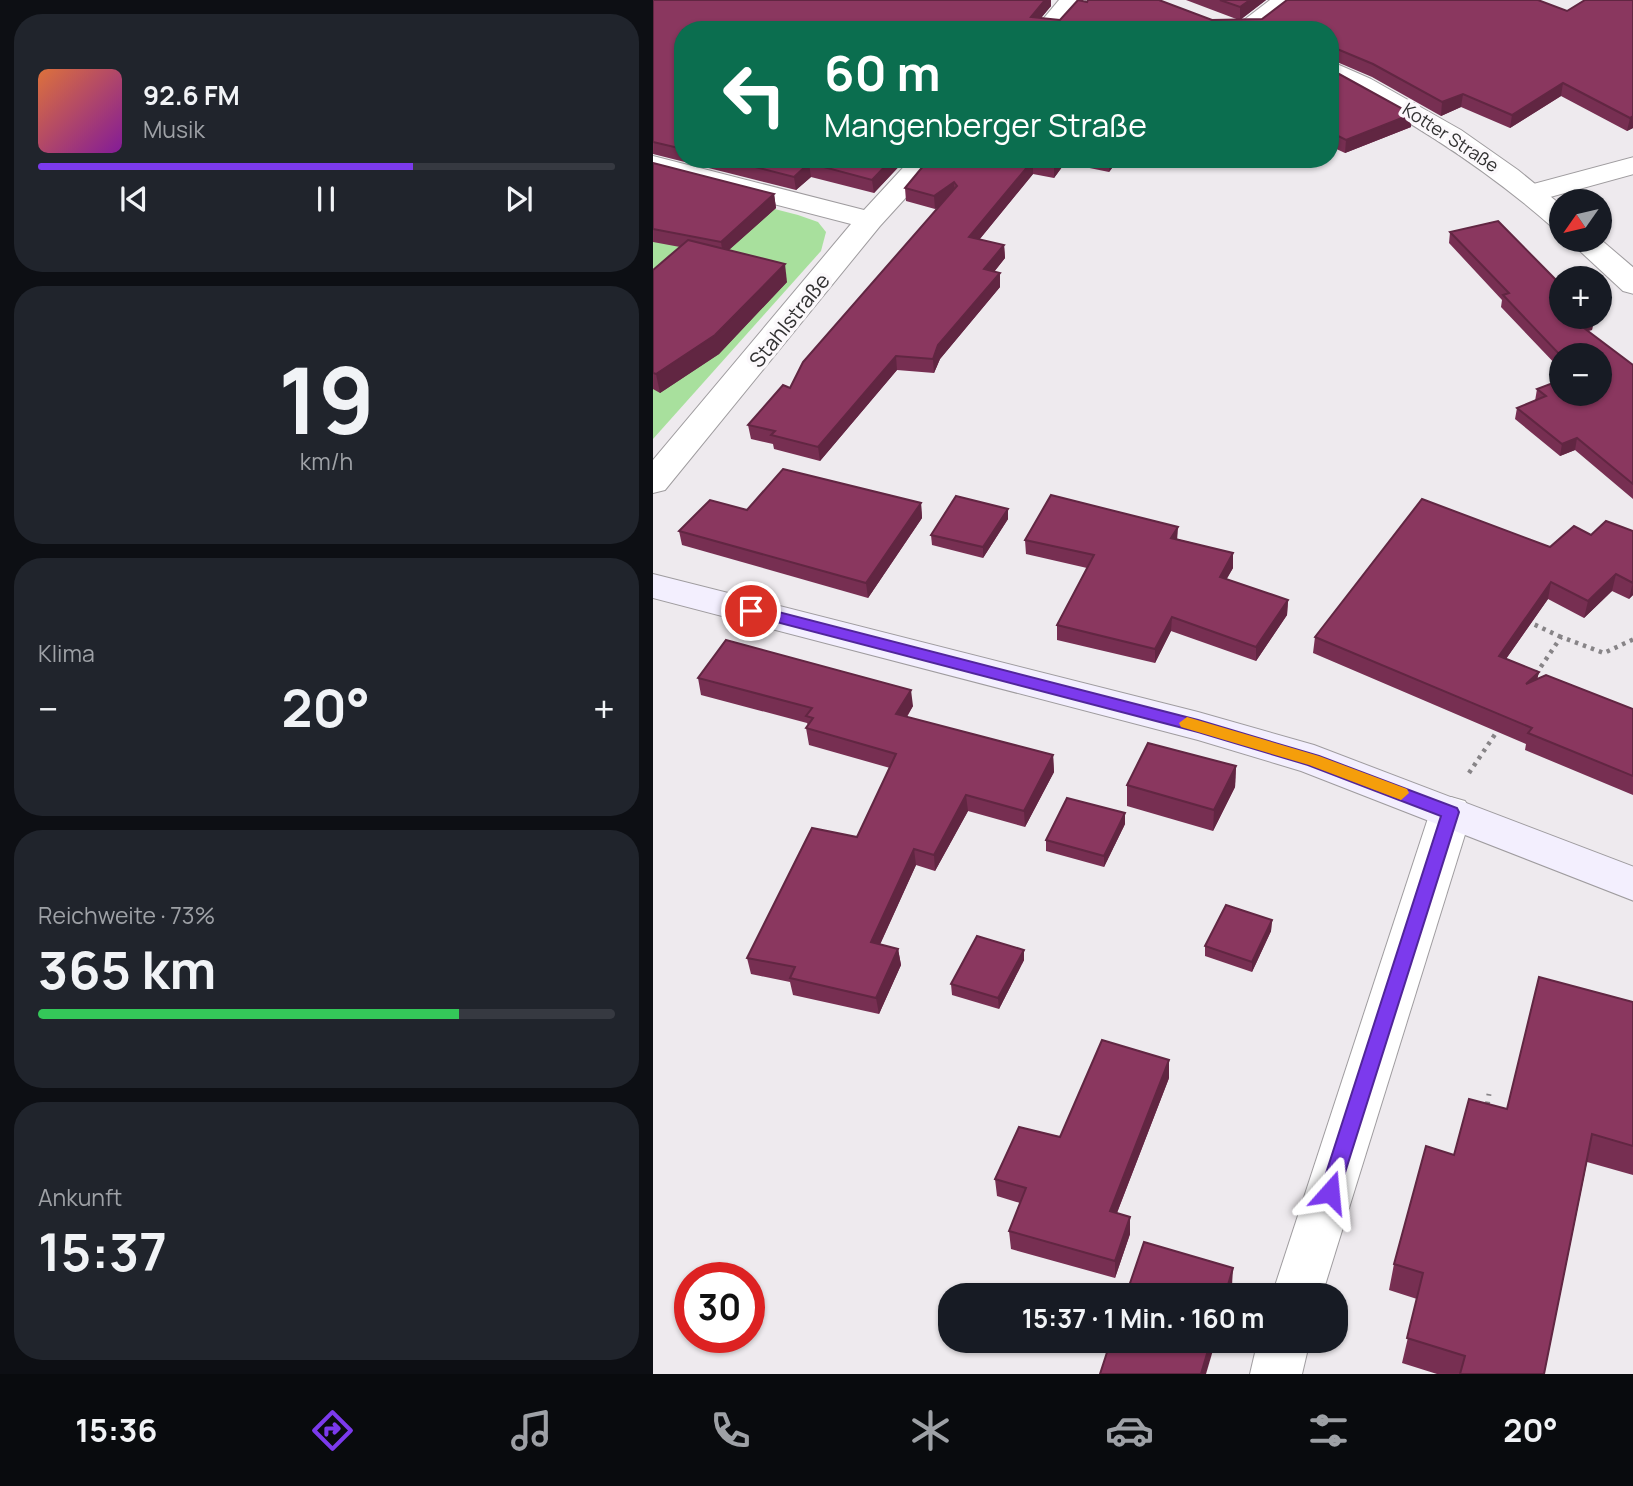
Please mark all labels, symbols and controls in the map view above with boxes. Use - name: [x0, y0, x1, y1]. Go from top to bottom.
- text: 60 m: [824, 39, 941, 106]
- icon: left: [709, 49, 800, 140]
- text: 92.6 FM: [143, 77, 240, 113]
- street label: Kotter Straße: [1398, 97, 1504, 177]
- text: Mangenberger Straße: [824, 103, 1147, 147]
- text: Musik: [143, 113, 205, 145]
- icon: previous: [115, 180, 153, 218]
- icon: pause: [307, 180, 345, 218]
- icon: next: [500, 180, 538, 218]
- north arrow: [1549, 189, 1612, 252]
- map controls: [1549, 189, 1612, 406]
- button: +: [1549, 266, 1612, 329]
- street label: Stahlstraße: [742, 267, 836, 373]
- text: 19: [278, 337, 375, 461]
- button: −: [1549, 343, 1612, 406]
- text: km/h: [300, 445, 353, 477]
- pin: [721, 581, 781, 641]
- icon: arrive: [732, 592, 770, 630]
- text: Klima: [38, 637, 95, 669]
- text: 20°: [282, 672, 370, 743]
- text: −: [38, 682, 59, 734]
- text: +: [593, 682, 615, 734]
- text: Reichweite · 73%: [38, 899, 215, 931]
- text: 365 km: [38, 934, 216, 1005]
- position arrow: [1293, 1155, 1367, 1229]
- text: Ankunft: [38, 1181, 122, 1213]
- text: 15:37: [38, 1216, 167, 1287]
- speed limit sign: 30: [674, 1262, 765, 1353]
- text: 15:37 · 1 Min. · 160 m: [1022, 1300, 1264, 1336]
- icon: directions: [308, 1406, 357, 1455]
- icon: music: [507, 1406, 556, 1455]
- icon: phone: [706, 1406, 755, 1455]
- icon: climate: [906, 1406, 955, 1455]
- icon: car: [1105, 1406, 1154, 1455]
- icon: filters: [1304, 1406, 1353, 1455]
- text: 15:36: [75, 1408, 157, 1452]
- text: 20°: [1503, 1408, 1558, 1452]

